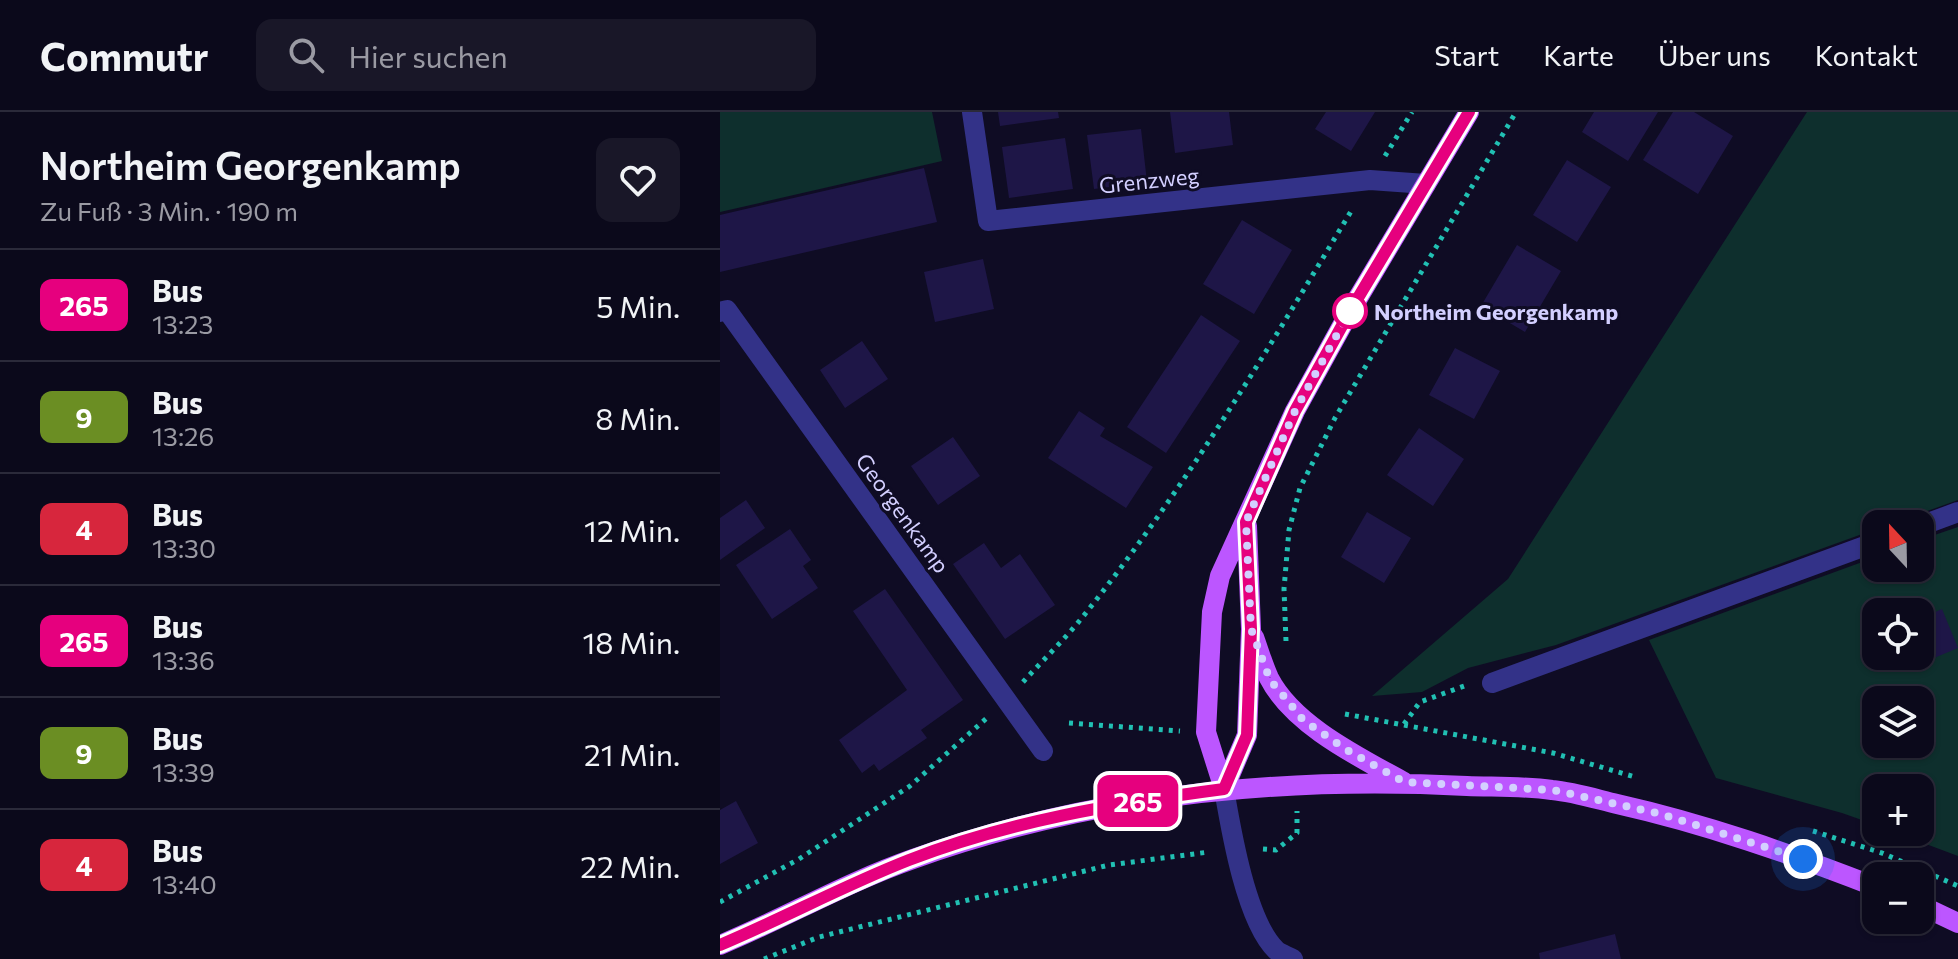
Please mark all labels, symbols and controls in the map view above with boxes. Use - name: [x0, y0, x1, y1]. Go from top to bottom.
- search box: [256, 19, 816, 91]
- text: Commutr: [40, 32, 208, 79]
- icon: search: [284, 33, 328, 77]
- text: Hier suchen: [348, 37, 508, 74]
- text: Start: [1434, 38, 1499, 72]
- text: Karte: [1543, 38, 1614, 72]
- text: Über uns: [1658, 38, 1771, 72]
- text: Kontakt: [1815, 38, 1918, 72]
- button: heart: [596, 138, 680, 222]
- text: Northeim Georgenkamp: [40, 141, 461, 188]
- street label: Grenzweg: [1098, 161, 1200, 199]
- text: Zu Fuß · 3 Min. · 190 m: [40, 195, 298, 226]
- text: Bus: [152, 271, 203, 308]
- text: 5 Min.: [596, 287, 680, 324]
- text: 265: [59, 288, 109, 322]
- marker: Northeim Georgenkamp: [1333, 294, 1367, 328]
- place label: Northeim Georgenkamp: [1374, 298, 1618, 325]
- text: 13:23: [152, 308, 213, 339]
- text: Bus: [152, 383, 203, 420]
- text: 8 Min.: [595, 399, 680, 436]
- text: 9: [75, 400, 93, 434]
- text: 13:26: [152, 420, 214, 451]
- street label: Georgenkamp: [851, 448, 955, 578]
- text: Bus: [152, 495, 203, 532]
- north arrow: [1862, 510, 1934, 582]
- map controls: [1862, 510, 1934, 934]
- text: 12 Min.: [584, 511, 680, 548]
- text: 4: [75, 512, 93, 546]
- text: 13:30: [152, 532, 216, 563]
- button: locate: [1862, 598, 1934, 670]
- text: Bus: [152, 607, 203, 644]
- text: 18 Min.: [583, 623, 680, 660]
- text: 265: [59, 624, 109, 658]
- text: 13:36: [152, 644, 215, 675]
- button: layers: [1862, 686, 1934, 758]
- text: Bus: [152, 719, 203, 756]
- text: 21 Min.: [584, 735, 680, 772]
- text: 9: [75, 736, 93, 770]
- text: 13:39: [152, 756, 215, 787]
- button: +: [1862, 774, 1934, 846]
- line badge: 265: [1092, 775, 1184, 827]
- text: 265: [1113, 784, 1163, 818]
- text: Bus: [152, 831, 203, 868]
- your location: [1783, 839, 1823, 879]
- text: 22 Min.: [580, 847, 680, 884]
- text: 4: [75, 848, 93, 882]
- button: −: [1862, 862, 1934, 934]
- text: 13:40: [152, 868, 217, 899]

